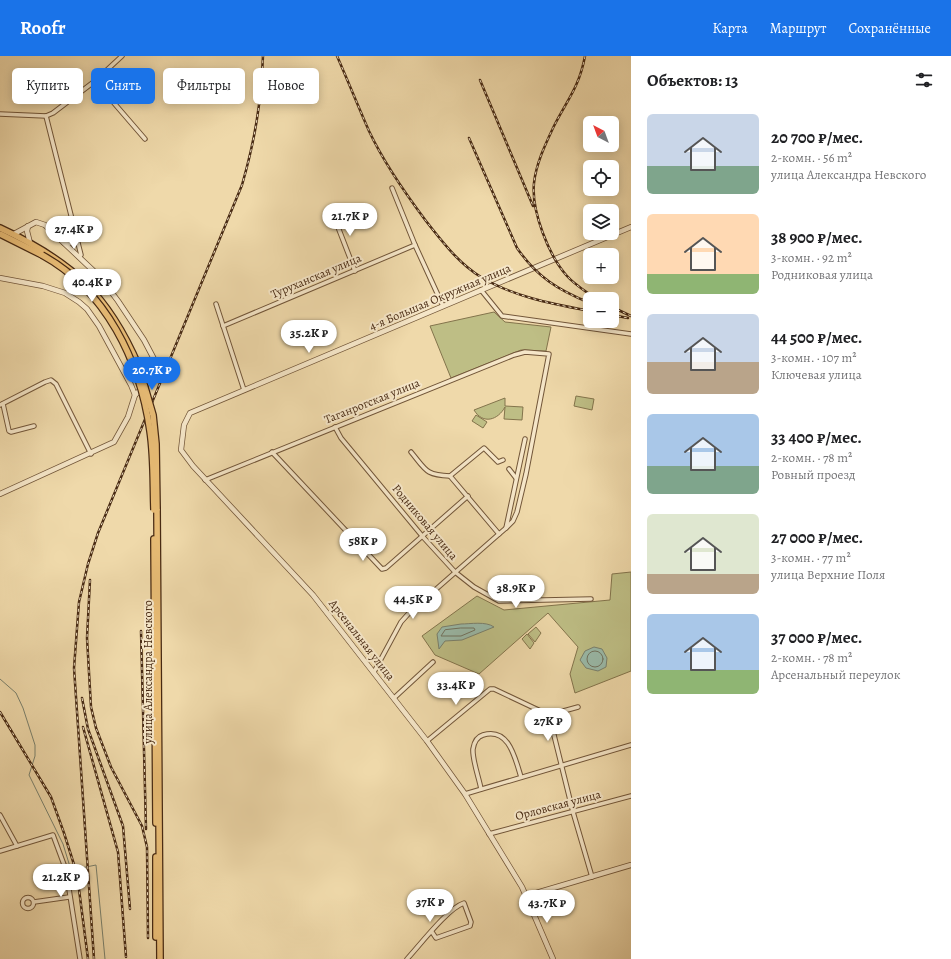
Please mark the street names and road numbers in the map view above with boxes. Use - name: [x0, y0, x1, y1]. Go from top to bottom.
- street label: Туруханская улица: [268, 250, 364, 302]
- street label: 4-я Большая Окружная улица: [367, 260, 514, 334]
- street label: Таганрогская улица: [322, 374, 423, 428]
- street label: Родниковая улица: [389, 481, 462, 564]
- street label: Арсенальная улица: [325, 595, 399, 684]
- street label: улица Александра Невского: [140, 600, 156, 745]
- street label: Орловская улица: [513, 786, 603, 824]

